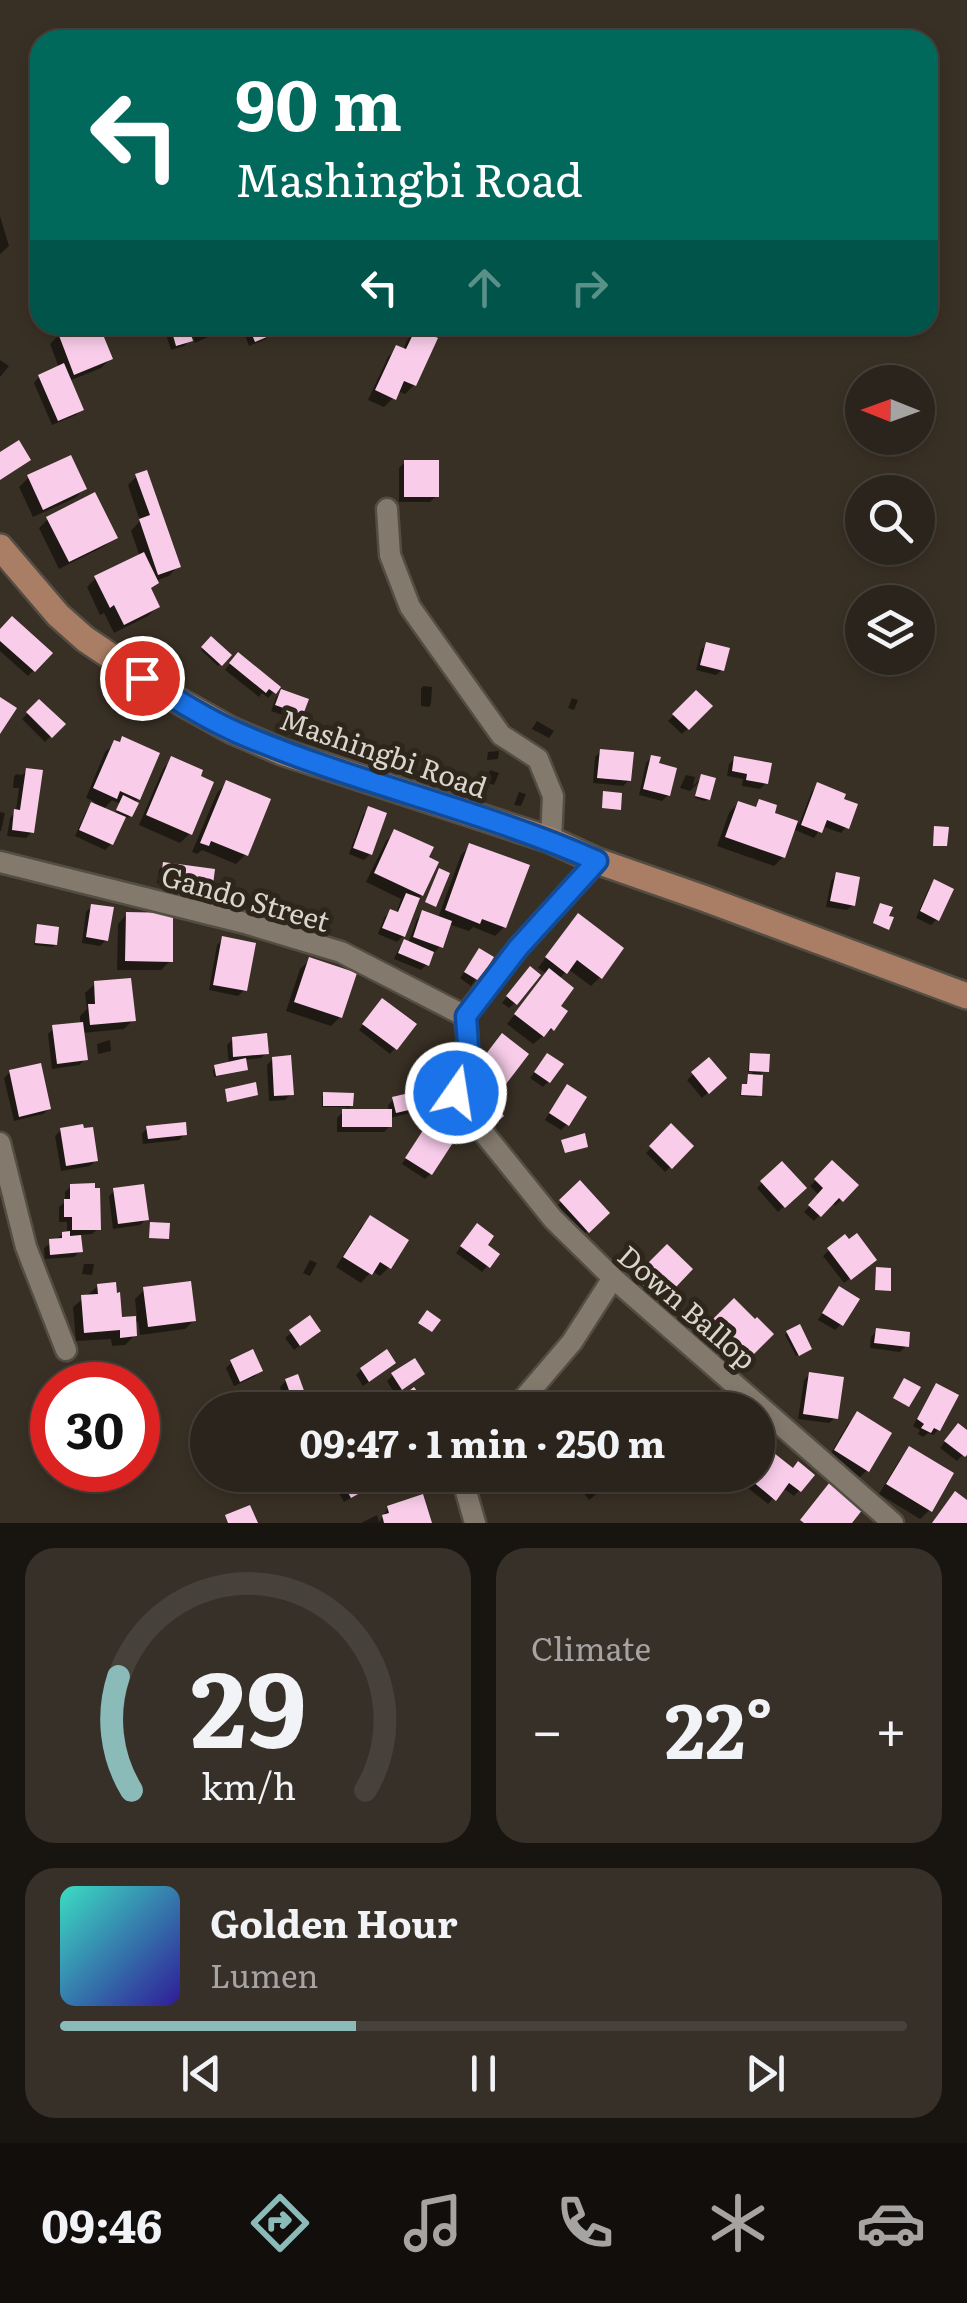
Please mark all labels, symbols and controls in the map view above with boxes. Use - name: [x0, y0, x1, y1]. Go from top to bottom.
- text: 90 m: [235, 49, 402, 153]
- icon: left: [70, 70, 200, 200]
- text: Mashingbi Road: [235, 144, 583, 211]
- icon: left: [352, 260, 407, 315]
- icon: ahead: [457, 260, 512, 315]
- icon: right: [562, 260, 617, 315]
- north arrow: [845, 365, 935, 455]
- map controls: [845, 365, 935, 675]
- button: search: [845, 475, 935, 565]
- button: layers: [845, 585, 935, 675]
- pin: [100, 636, 185, 721]
- icon: arrive: [115, 651, 170, 706]
- street label: Mashingbi Road: [275, 697, 493, 807]
- street label: Gando Street: [157, 853, 336, 941]
- position arrow: [404, 1041, 508, 1145]
- street label: Down Ballop: [610, 1234, 766, 1378]
- speed limit sign: 30: [30, 1362, 160, 1492]
- text: 09:47 · 1 min · 250 m: [300, 1413, 666, 1470]
- text: Climate: [531, 1623, 651, 1671]
- text: 29: [190, 1625, 306, 1780]
- text: 22°: [665, 1671, 773, 1782]
- text: −: [531, 1686, 563, 1768]
- text: +: [875, 1686, 907, 1768]
- text: km/h: [200, 1758, 296, 1811]
- text: Golden Hour: [210, 1893, 458, 1950]
- text: Lumen: [210, 1950, 318, 1998]
- icon: previous: [174, 2046, 229, 2101]
- icon: pause: [456, 2046, 511, 2101]
- icon: next: [738, 2046, 793, 2101]
- icon: directions: [245, 2188, 315, 2258]
- icon: music: [398, 2188, 468, 2258]
- icon: phone: [550, 2188, 620, 2258]
- icon: climate: [703, 2188, 773, 2258]
- icon: car: [856, 2188, 926, 2258]
- text: 09:46: [41, 2190, 162, 2257]

